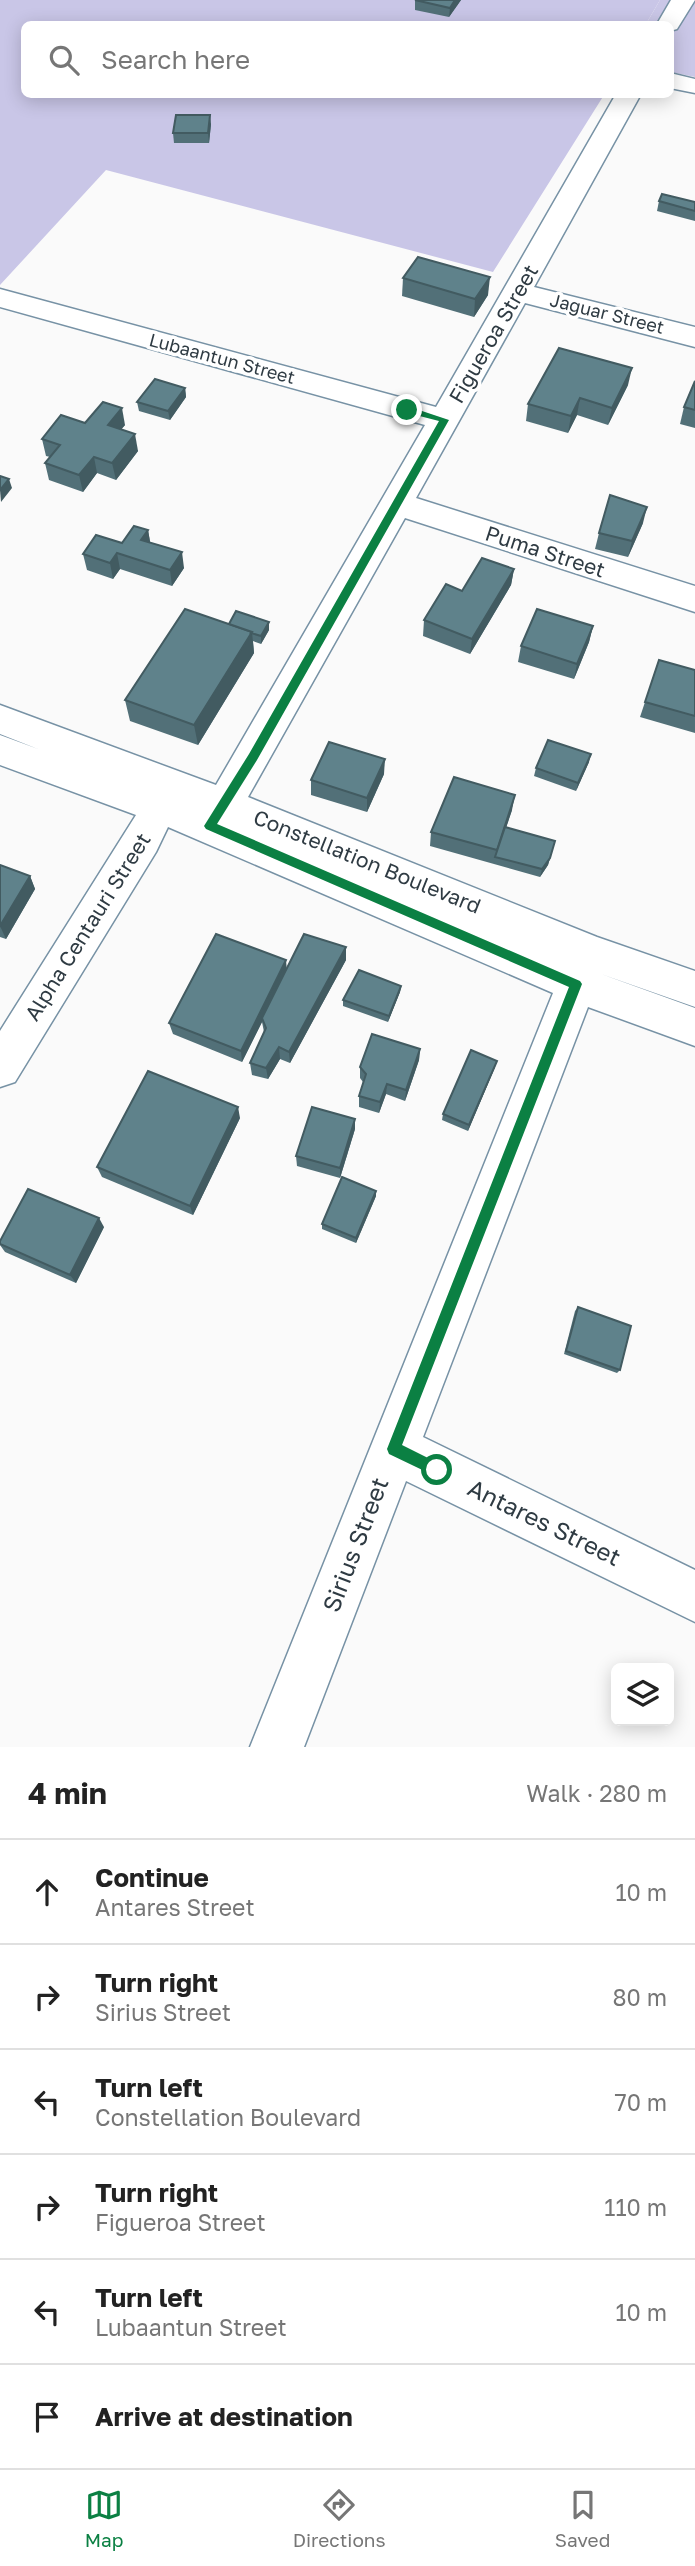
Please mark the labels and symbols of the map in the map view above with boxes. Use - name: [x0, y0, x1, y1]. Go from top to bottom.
- street label: Figueroa Street: [443, 260, 543, 407]
- street label: Jaguar Street: [548, 288, 667, 338]
- street label: Lubaantun Street: [147, 328, 298, 388]
- route end: [391, 394, 422, 425]
- street label: Puma Street: [482, 519, 608, 583]
- street label: Constellation Boulevard: [250, 804, 485, 919]
- street label: Alpha Centauri Street: [19, 828, 156, 1025]
- route start: [421, 1454, 452, 1485]
- street label: Antares Street: [463, 1472, 626, 1571]
- street label: Sirius Street: [316, 1473, 394, 1616]

